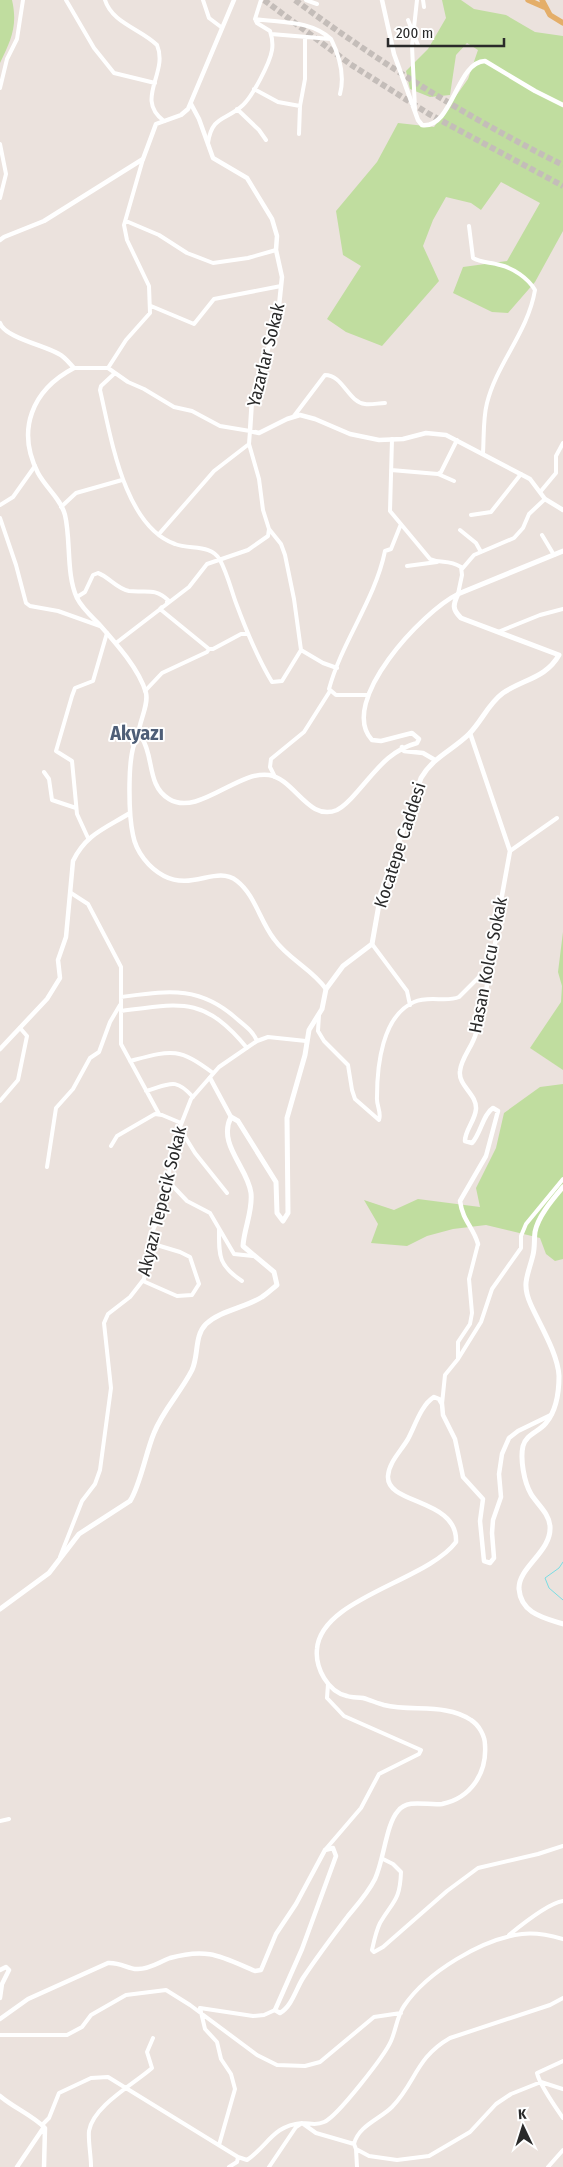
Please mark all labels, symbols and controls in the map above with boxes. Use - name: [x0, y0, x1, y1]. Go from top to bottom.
- scale bar: [388, 15, 504, 47]
- text: 200 m: [396, 24, 433, 42]
- street label: Yazarlar Sokak: [242, 300, 290, 409]
- district label: Akyazı: [109, 721, 164, 745]
- street label: Kocatepe Caddesi: [369, 780, 431, 910]
- street label: Hasan Kolcu Sokak: [464, 895, 512, 1035]
- street label: Akyazı Tepecik Sokak: [133, 1123, 191, 1278]
- north arrow: [498, 2102, 548, 2152]
- text: K: [517, 2106, 528, 2123]

